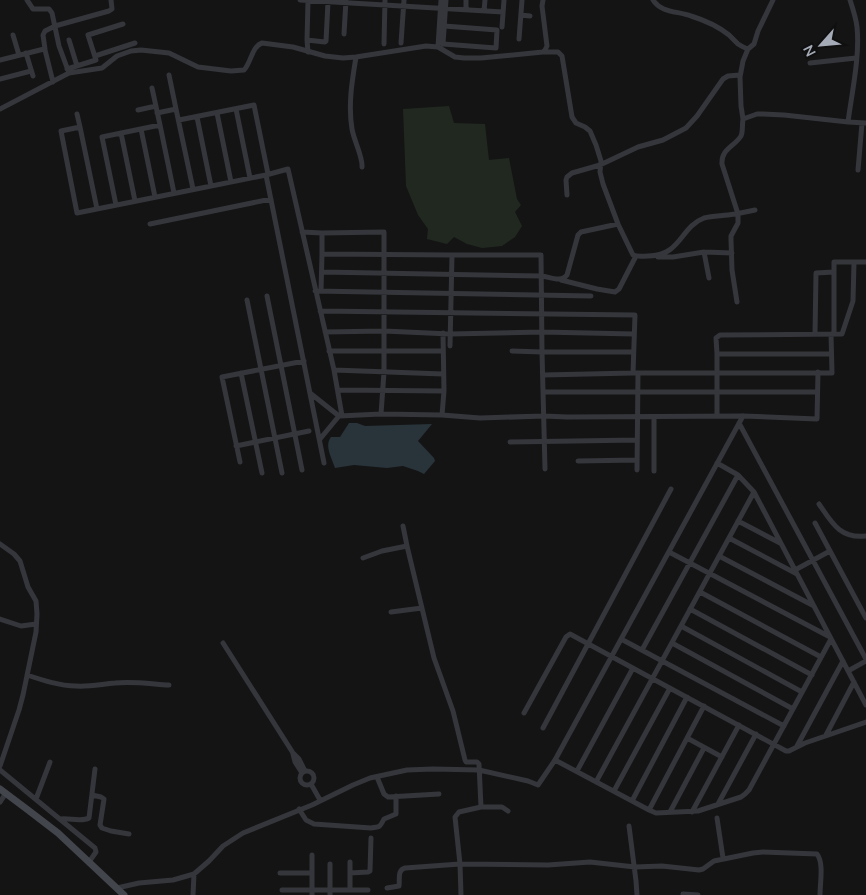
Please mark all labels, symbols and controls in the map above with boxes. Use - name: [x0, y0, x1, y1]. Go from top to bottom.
- north arrow: [796, 20, 846, 70]
- text: N: [799, 42, 820, 60]

